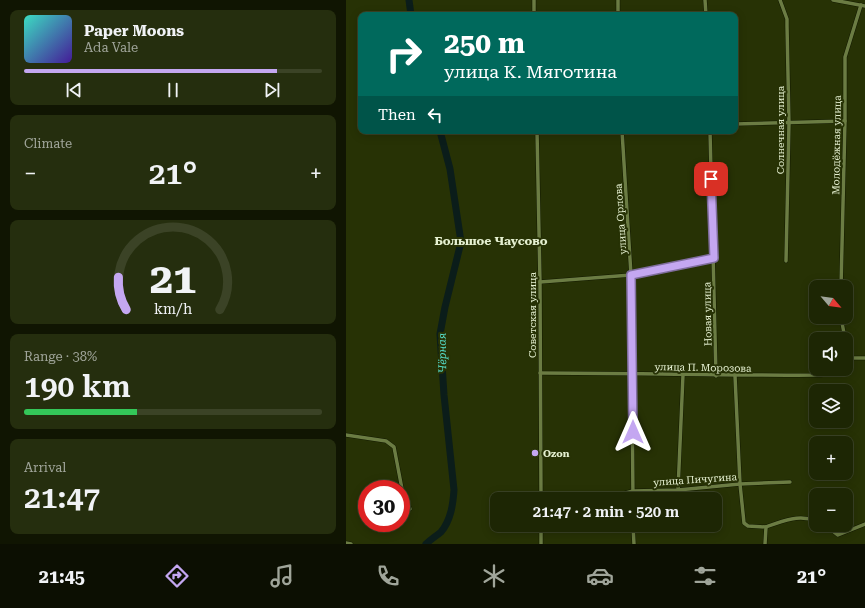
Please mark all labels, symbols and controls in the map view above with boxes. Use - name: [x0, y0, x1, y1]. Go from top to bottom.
- text: Paper Moons: [84, 22, 184, 40]
- text: 250 m: [444, 27, 525, 60]
- icon: right: [378, 28, 430, 80]
- text: Ada Vale: [84, 40, 138, 55]
- text: улица К. Мяготина: [444, 61, 617, 82]
- icon: previous: [63, 79, 85, 101]
- icon: pause: [162, 79, 184, 101]
- icon: next: [261, 79, 283, 101]
- street label: Солнечная улица: [775, 85, 786, 174]
- street label: Молодёжная улица: [830, 95, 843, 195]
- icon: left: [424, 104, 446, 126]
- text: Then: [378, 106, 416, 124]
- text: Climate: [24, 136, 72, 151]
- text: 21°: [149, 156, 197, 191]
- text: −: [24, 161, 36, 186]
- text: +: [310, 161, 322, 186]
- pin: [694, 162, 728, 196]
- icon: arrive: [700, 168, 722, 190]
- street label: улица Орлова: [612, 183, 628, 255]
- district label: Большое Чаусово: [434, 234, 548, 248]
- text: 21: [150, 254, 196, 303]
- street label: Советская улица: [527, 271, 538, 358]
- north arrow: [809, 280, 853, 324]
- map controls: [809, 280, 853, 532]
- street label: Новая улица: [701, 281, 714, 346]
- text: km/h: [154, 301, 192, 317]
- water label: Чёрная: [436, 332, 449, 373]
- button: sound: [809, 332, 853, 376]
- text: Range · 38%: [24, 349, 97, 364]
- street label: улица П. Морозова: [654, 361, 752, 374]
- text: 190 km: [24, 369, 131, 404]
- button: layers: [809, 384, 853, 428]
- position arrow: [612, 411, 654, 453]
- button: +: [809, 436, 853, 480]
- marker: Ozon: [530, 448, 540, 458]
- place label: Ozon: [543, 448, 570, 459]
- text: Arrival: [24, 460, 66, 475]
- street label: улица Пичугина: [653, 471, 738, 488]
- text: 21:47: [24, 480, 100, 515]
- speed limit sign: 30: [358, 480, 410, 532]
- button: −: [809, 488, 853, 532]
- text: 21:47 · 2 min · 520 m: [533, 503, 679, 521]
- icon: directions: [163, 562, 191, 590]
- icon: music: [268, 562, 296, 590]
- icon: phone: [374, 562, 402, 590]
- icon: climate: [480, 562, 508, 590]
- icon: car: [586, 562, 614, 590]
- icon: filters: [691, 562, 719, 590]
- text: 21:45: [39, 566, 85, 587]
- text: 21°: [797, 566, 826, 587]

